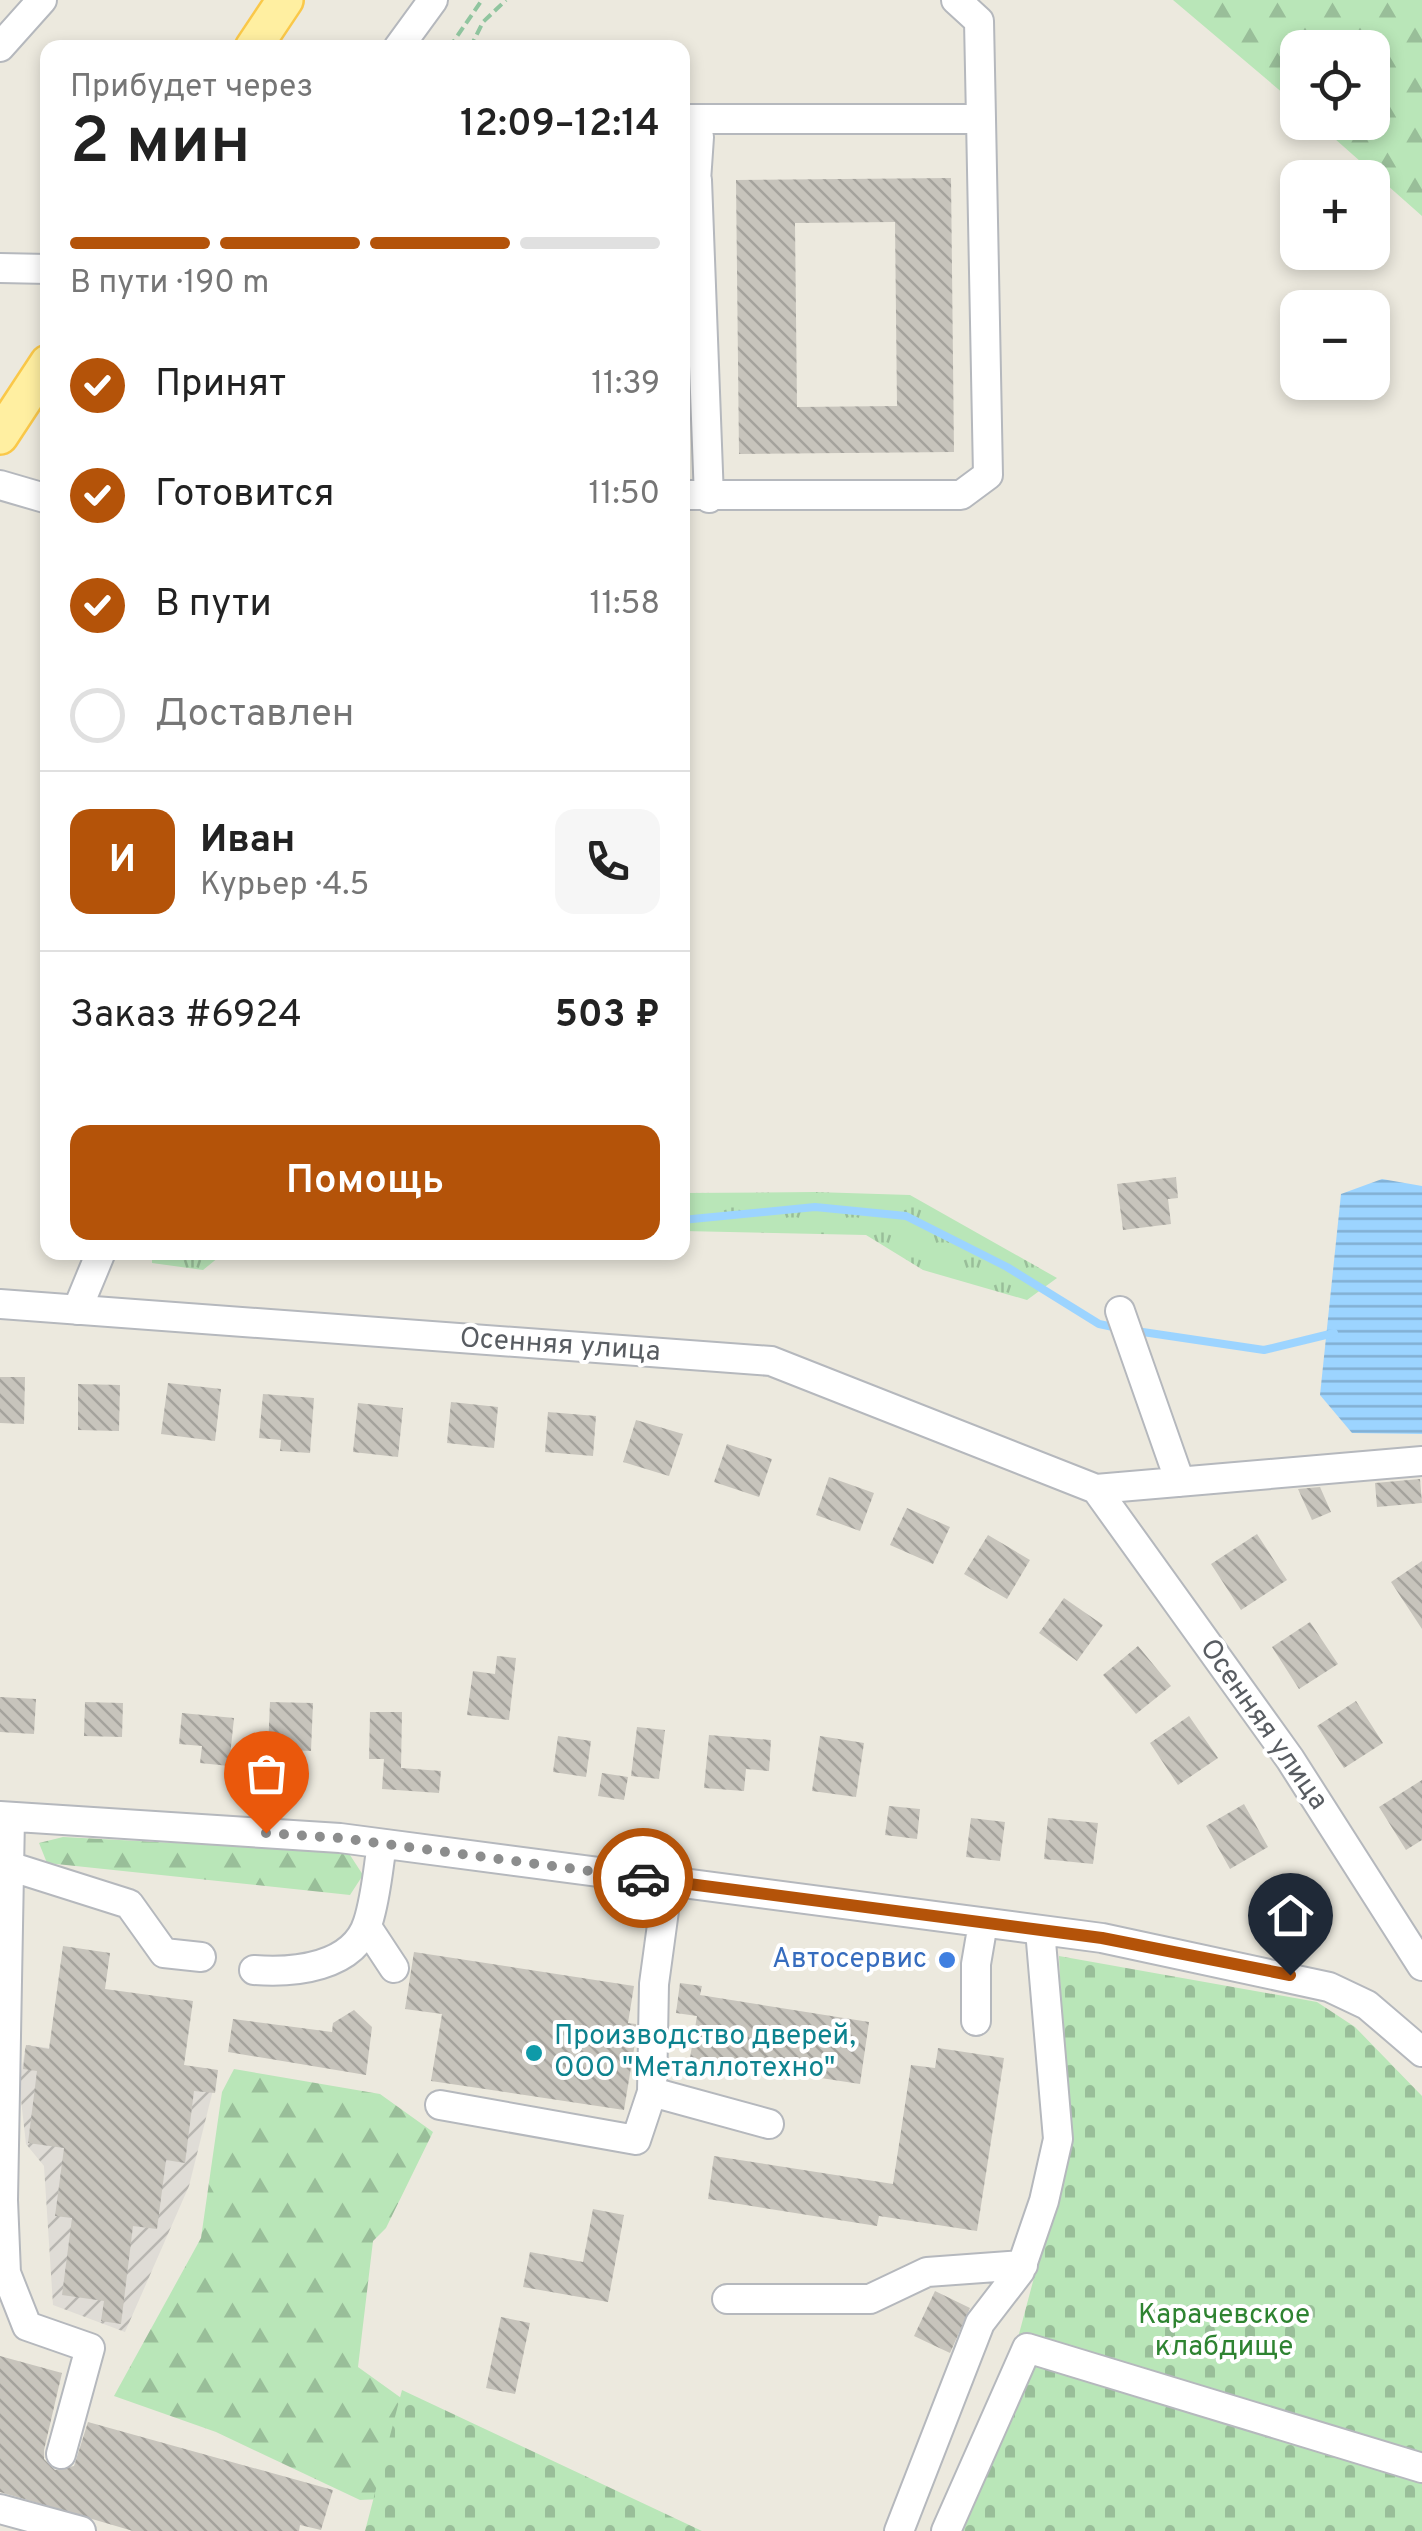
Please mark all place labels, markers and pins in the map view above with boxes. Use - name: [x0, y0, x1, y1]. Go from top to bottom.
- pin: [224, 1731, 309, 1834]
- pin: [1248, 1873, 1333, 1976]
- place label: Автосервис: [772, 1942, 927, 1978]
- marker: Автосервис: [936, 1949, 958, 1971]
- place label: Производство дверей, ООО "Металлотехно": [554, 2019, 856, 2087]
- marker: Производство дверей, ООО "Металлотехно": [523, 2042, 545, 2064]

